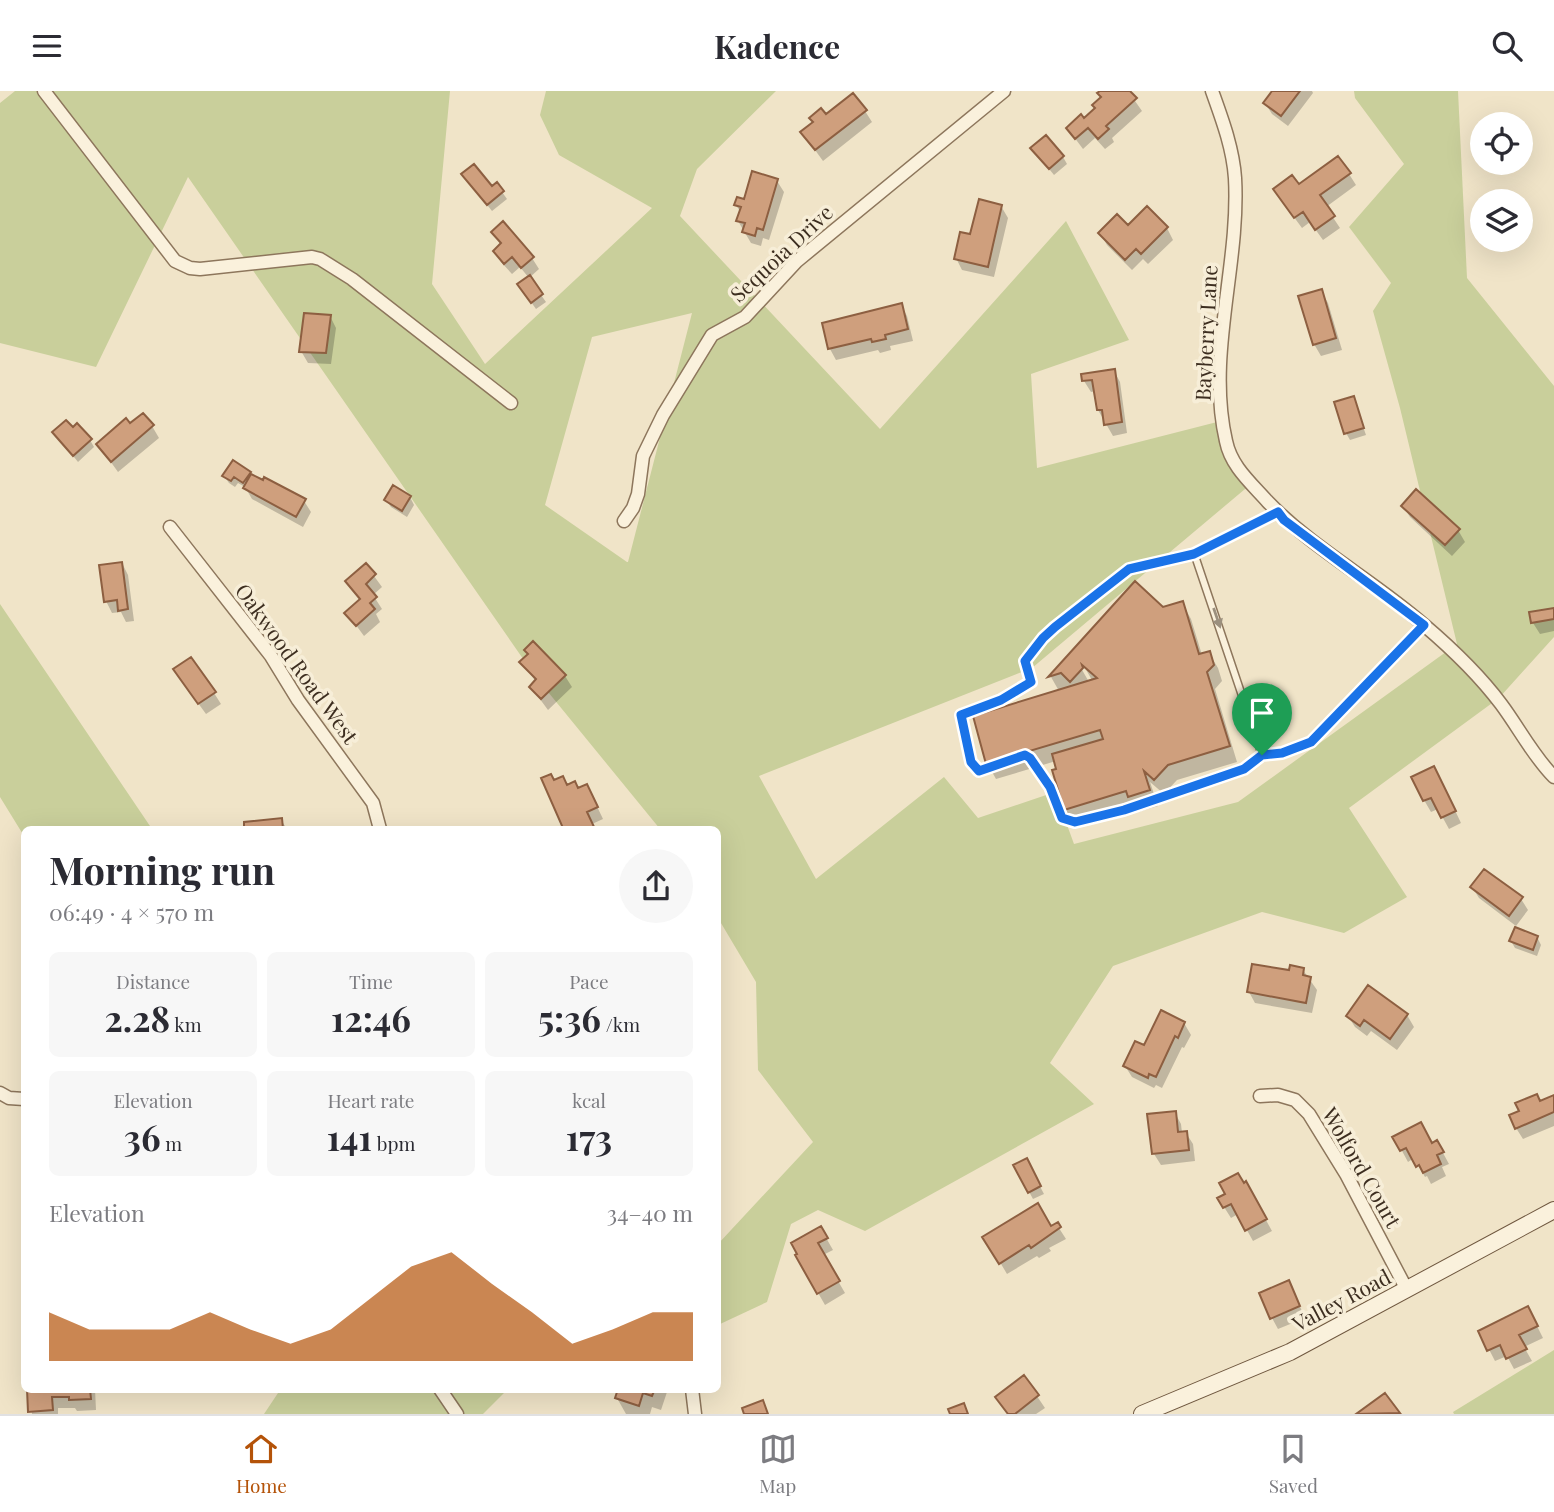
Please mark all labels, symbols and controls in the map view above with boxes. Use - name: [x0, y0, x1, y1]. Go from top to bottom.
- text: Kadence: [714, 24, 840, 67]
- icon: menu: [28, 27, 66, 65]
- icon: search: [1488, 27, 1526, 65]
- map controls: [1470, 112, 1533, 252]
- button: locate: [1470, 112, 1533, 175]
- button: layers: [1470, 189, 1533, 252]
- street label: Sequoia Drive: [723, 198, 838, 307]
- street label: Bayberry Lane: [1187, 264, 1223, 402]
- street label: Oakwood Road West: [230, 577, 366, 749]
- one-way arrow: [1212, 607, 1223, 628]
- pin: [1232, 683, 1292, 755]
- icon: arrive: [1243, 694, 1281, 732]
- text: Morning run: [49, 844, 275, 895]
- button: share: [619, 849, 693, 923]
- text: 06:49 · 4 × 570 m: [49, 896, 214, 927]
- text: Distance: [116, 968, 190, 994]
- text: Time: [349, 968, 393, 994]
- text: Pace: [569, 968, 609, 994]
- text: 2.28: [104, 994, 170, 1041]
- text: 12:46: [331, 994, 411, 1041]
- text: 5:36: [538, 994, 601, 1041]
- text: km: [170, 1011, 202, 1037]
- text: /km: [601, 1011, 640, 1037]
- text: Elevation: [113, 1087, 193, 1113]
- text: Heart rate: [328, 1087, 414, 1113]
- text: kcal: [572, 1087, 606, 1113]
- street label: Wolford Court: [1317, 1101, 1409, 1233]
- text: 36: [124, 1113, 161, 1160]
- text: 141: [327, 1113, 372, 1160]
- text: 173: [566, 1113, 612, 1160]
- text: m: [161, 1130, 182, 1156]
- text: bpm: [372, 1130, 415, 1156]
- text: Elevation: [49, 1197, 145, 1228]
- text: 34–40 m: [607, 1197, 693, 1228]
- street label: Valley Road: [1286, 1262, 1395, 1337]
- tab: Home: [236, 1430, 287, 1498]
- tab: Map: [759, 1430, 797, 1498]
- tab: Saved: [1269, 1430, 1318, 1498]

